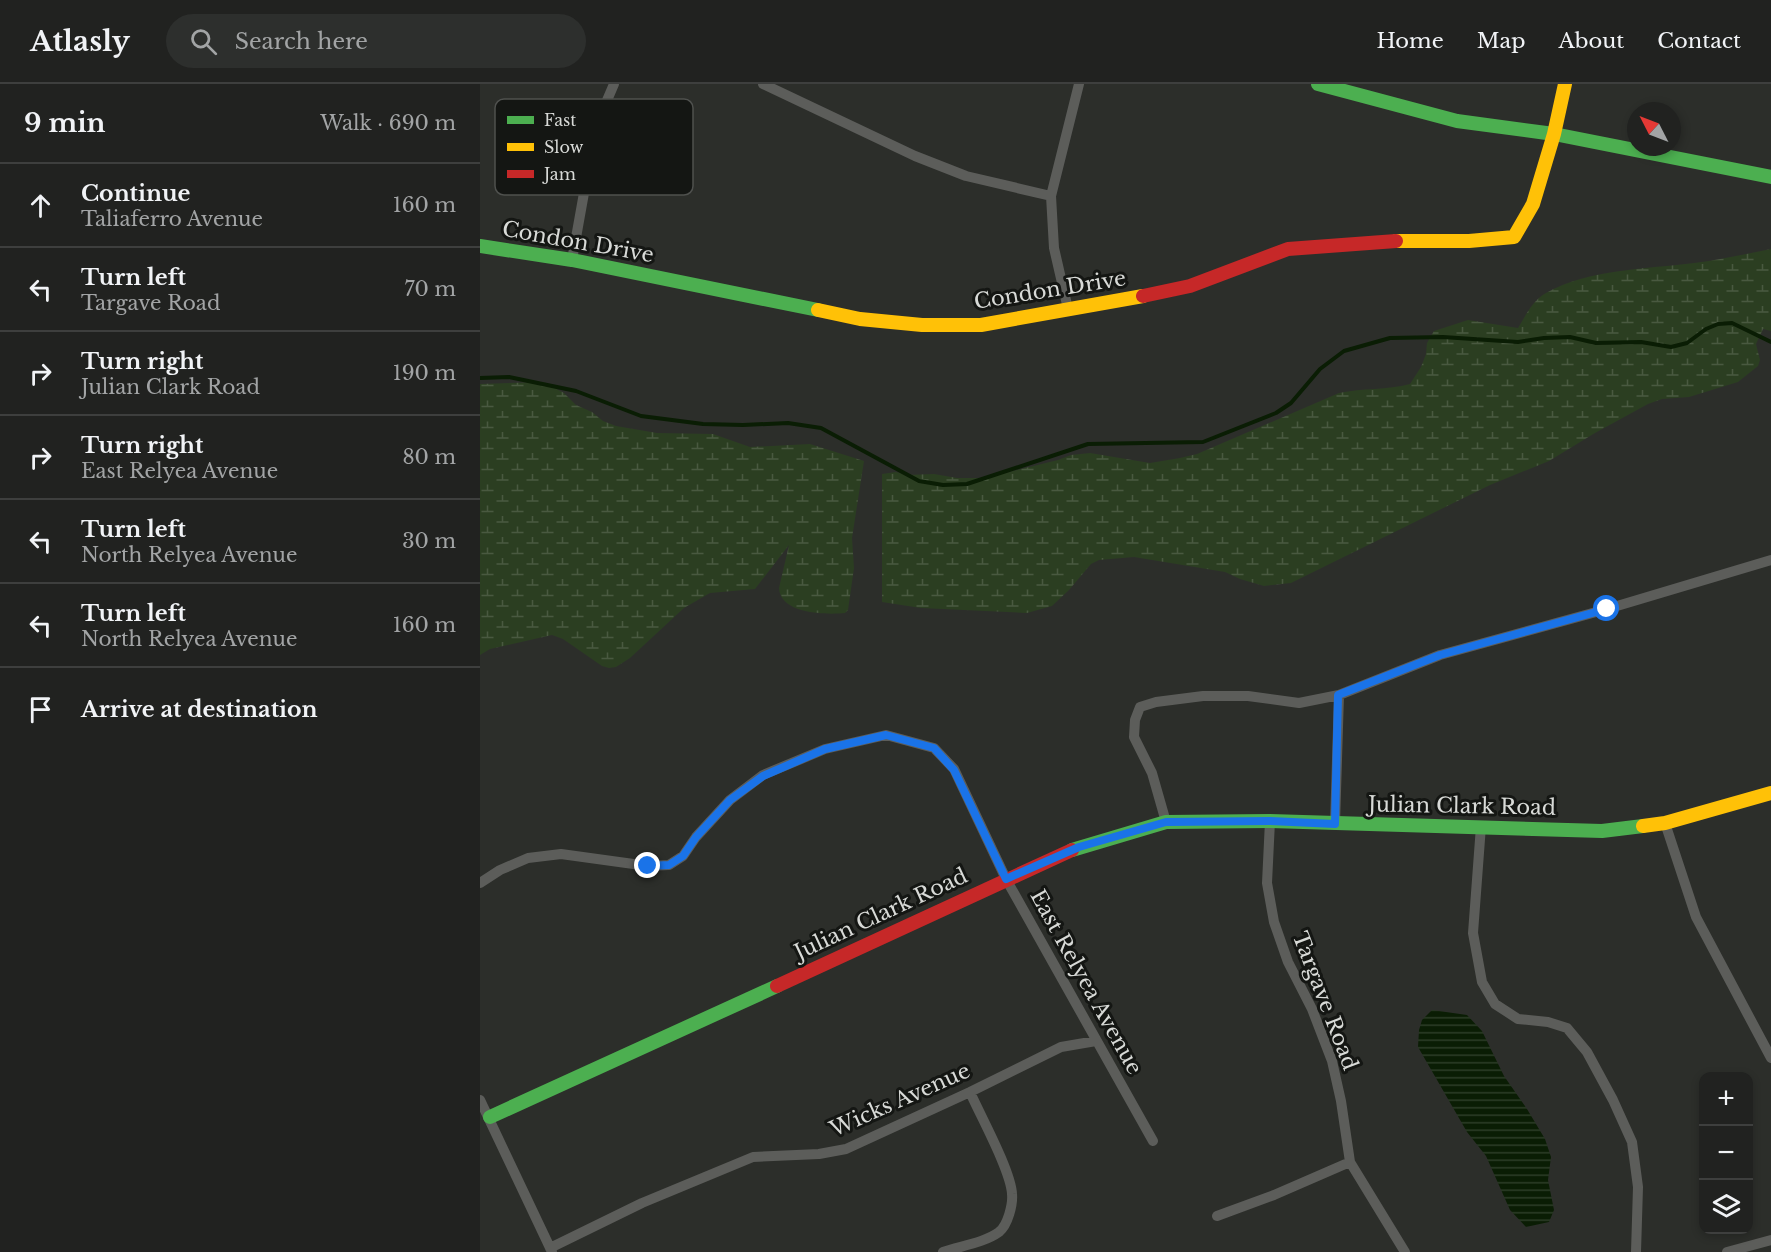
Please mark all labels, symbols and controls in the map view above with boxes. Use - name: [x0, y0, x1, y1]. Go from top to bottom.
- search box: [166, 14, 586, 68]
- text: Atlasly: [30, 24, 130, 59]
- icon: search: [187, 25, 220, 58]
- text: Search here: [235, 28, 368, 55]
- text: Home: [1377, 28, 1444, 54]
- text: Map: [1477, 28, 1525, 54]
- text: About: [1558, 28, 1624, 54]
- text: Contact: [1657, 28, 1741, 54]
- legend: [495, 99, 693, 195]
- north arrow: [1627, 102, 1681, 156]
- text: 9 min: [24, 107, 105, 139]
- text: Fast: [544, 110, 576, 130]
- text: Walk · 690 m: [320, 111, 456, 135]
- text: Slow: [544, 137, 584, 157]
- text: Jam: [542, 164, 576, 184]
- text: Continue: [81, 180, 190, 207]
- icon: ahead: [24, 189, 57, 222]
- text: 160 m: [393, 193, 456, 217]
- text: Taliaferro Avenue: [81, 207, 263, 231]
- street label: Condon Drive: [500, 216, 656, 268]
- text: Turn left: [81, 264, 186, 291]
- street label: Condon Drive: [972, 265, 1128, 315]
- icon: left: [24, 273, 57, 306]
- text: 70 m: [404, 277, 456, 301]
- text: Targave Road: [81, 291, 220, 315]
- text: Turn right: [81, 348, 203, 375]
- icon: right: [24, 357, 57, 390]
- text: 190 m: [393, 361, 456, 385]
- text: Julian Clark Road: [81, 375, 260, 399]
- text: Turn right: [81, 432, 203, 459]
- icon: right: [24, 441, 57, 474]
- text: 80 m: [402, 445, 456, 469]
- text: East Relyea Avenue: [81, 459, 278, 483]
- text: Turn left: [81, 516, 186, 543]
- icon: left: [24, 525, 57, 558]
- text: 30 m: [402, 529, 456, 553]
- text: North Relyea Avenue: [81, 543, 297, 567]
- route start: [1593, 595, 1619, 621]
- text: Turn left: [81, 600, 186, 627]
- icon: left: [24, 609, 57, 642]
- text: 160 m: [393, 613, 456, 637]
- text: North Relyea Avenue: [81, 627, 297, 651]
- icon: arrive: [24, 693, 57, 726]
- text: Arrive at destination: [81, 696, 318, 723]
- street label: Julian Clark Road: [1365, 791, 1556, 821]
- route end: [634, 852, 660, 878]
- street label: Julian Clark Road: [788, 863, 972, 967]
- street label: East Relyea Avenue: [1024, 885, 1148, 1079]
- street label: Targave Road: [1287, 928, 1363, 1074]
- street label: Wicks Avenue: [825, 1058, 974, 1143]
- map controls: [1699, 1072, 1753, 1234]
- button: +: [1699, 1072, 1753, 1126]
- button: −: [1699, 1126, 1753, 1180]
- button: layers: [1699, 1180, 1753, 1234]

